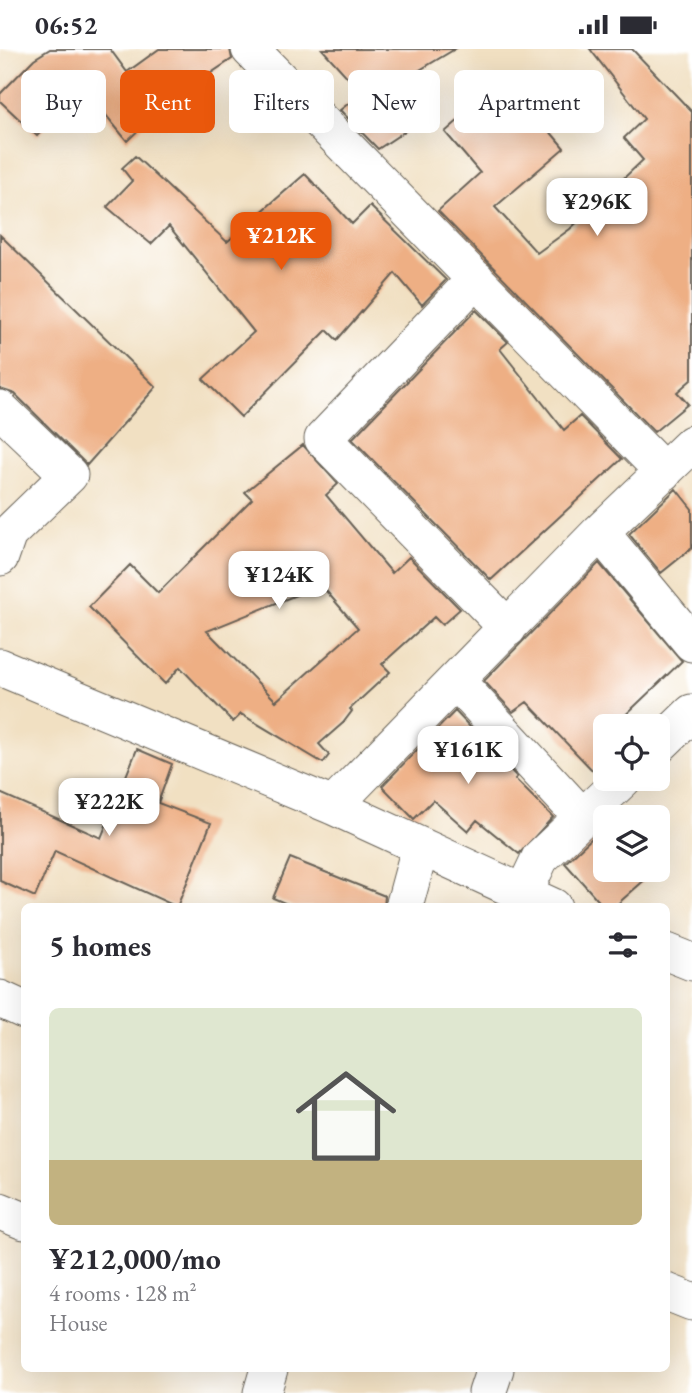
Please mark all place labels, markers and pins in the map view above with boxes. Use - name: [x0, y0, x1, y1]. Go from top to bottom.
- pin: ¥296K: [548, 179, 646, 238]
- pin: ¥212K: [232, 213, 330, 272]
- pin: ¥124K: [230, 552, 328, 611]
- pin: ¥161K: [419, 727, 517, 786]
- pin: ¥222K: [60, 779, 158, 838]

